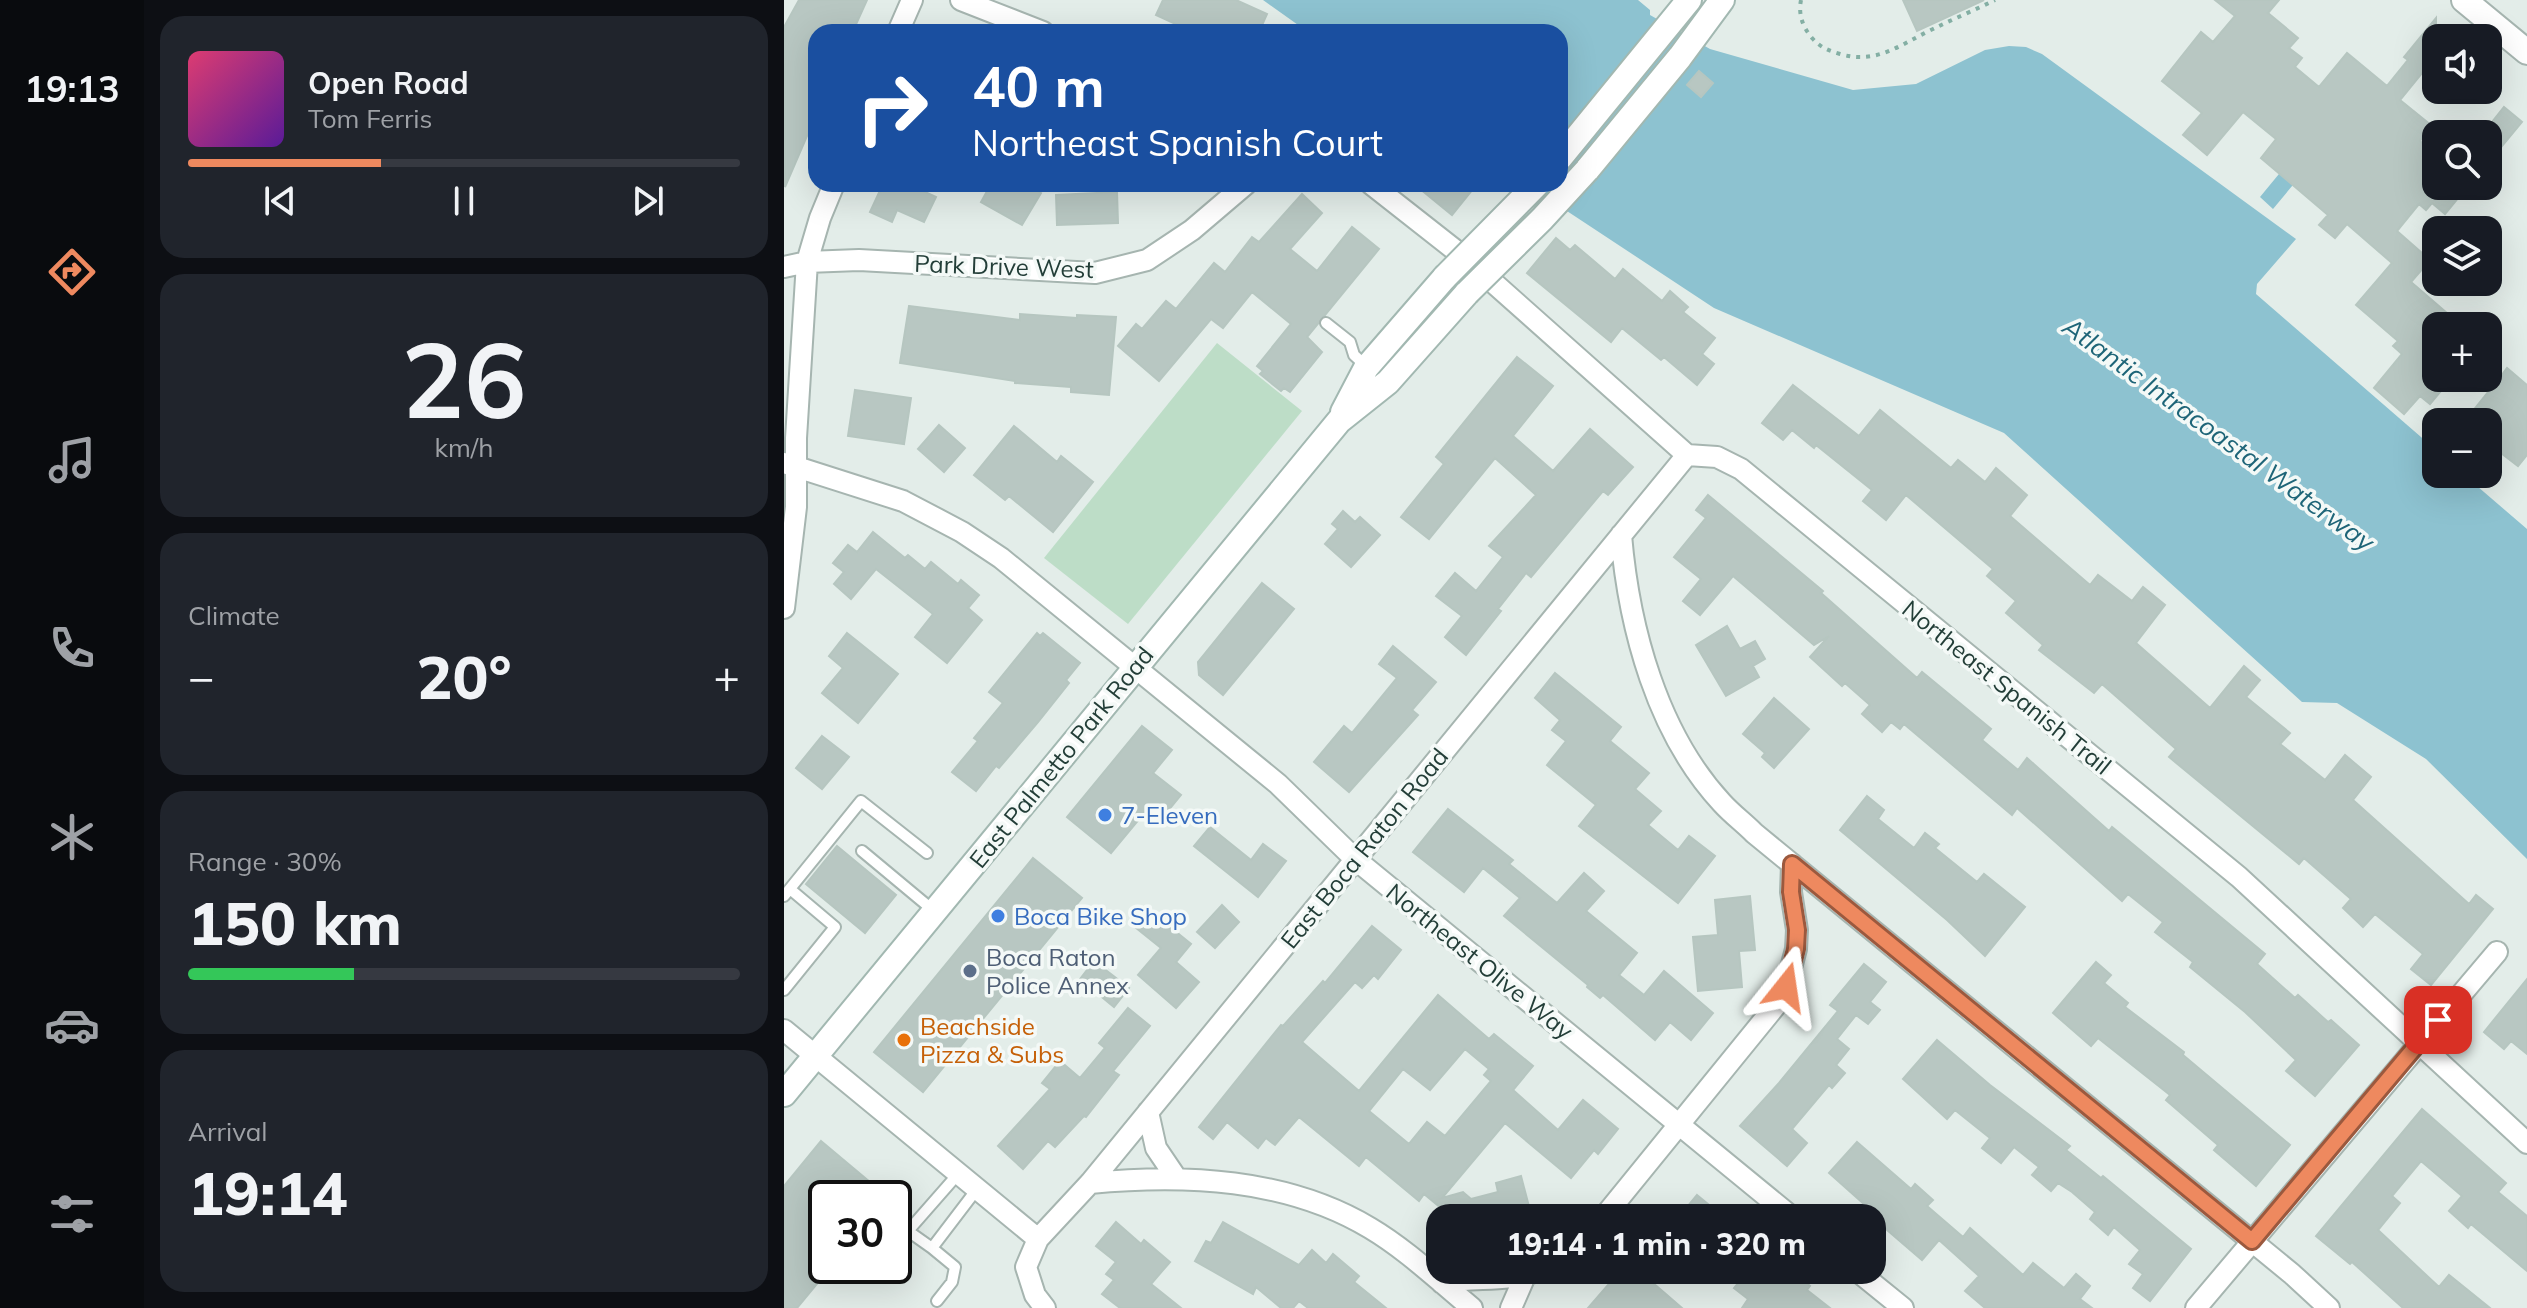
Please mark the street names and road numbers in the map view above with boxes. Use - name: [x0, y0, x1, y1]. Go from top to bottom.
- street label: Park Drive West: [914, 248, 1094, 284]
- street label: Northeast Spanish Trail: [1896, 593, 2118, 781]
- street label: East Palmetto Park Road: [962, 640, 1160, 874]
- street label: East Boca Raton Road: [1274, 742, 1454, 954]
- street label: Northeast Olive Way: [1381, 876, 1580, 1046]

